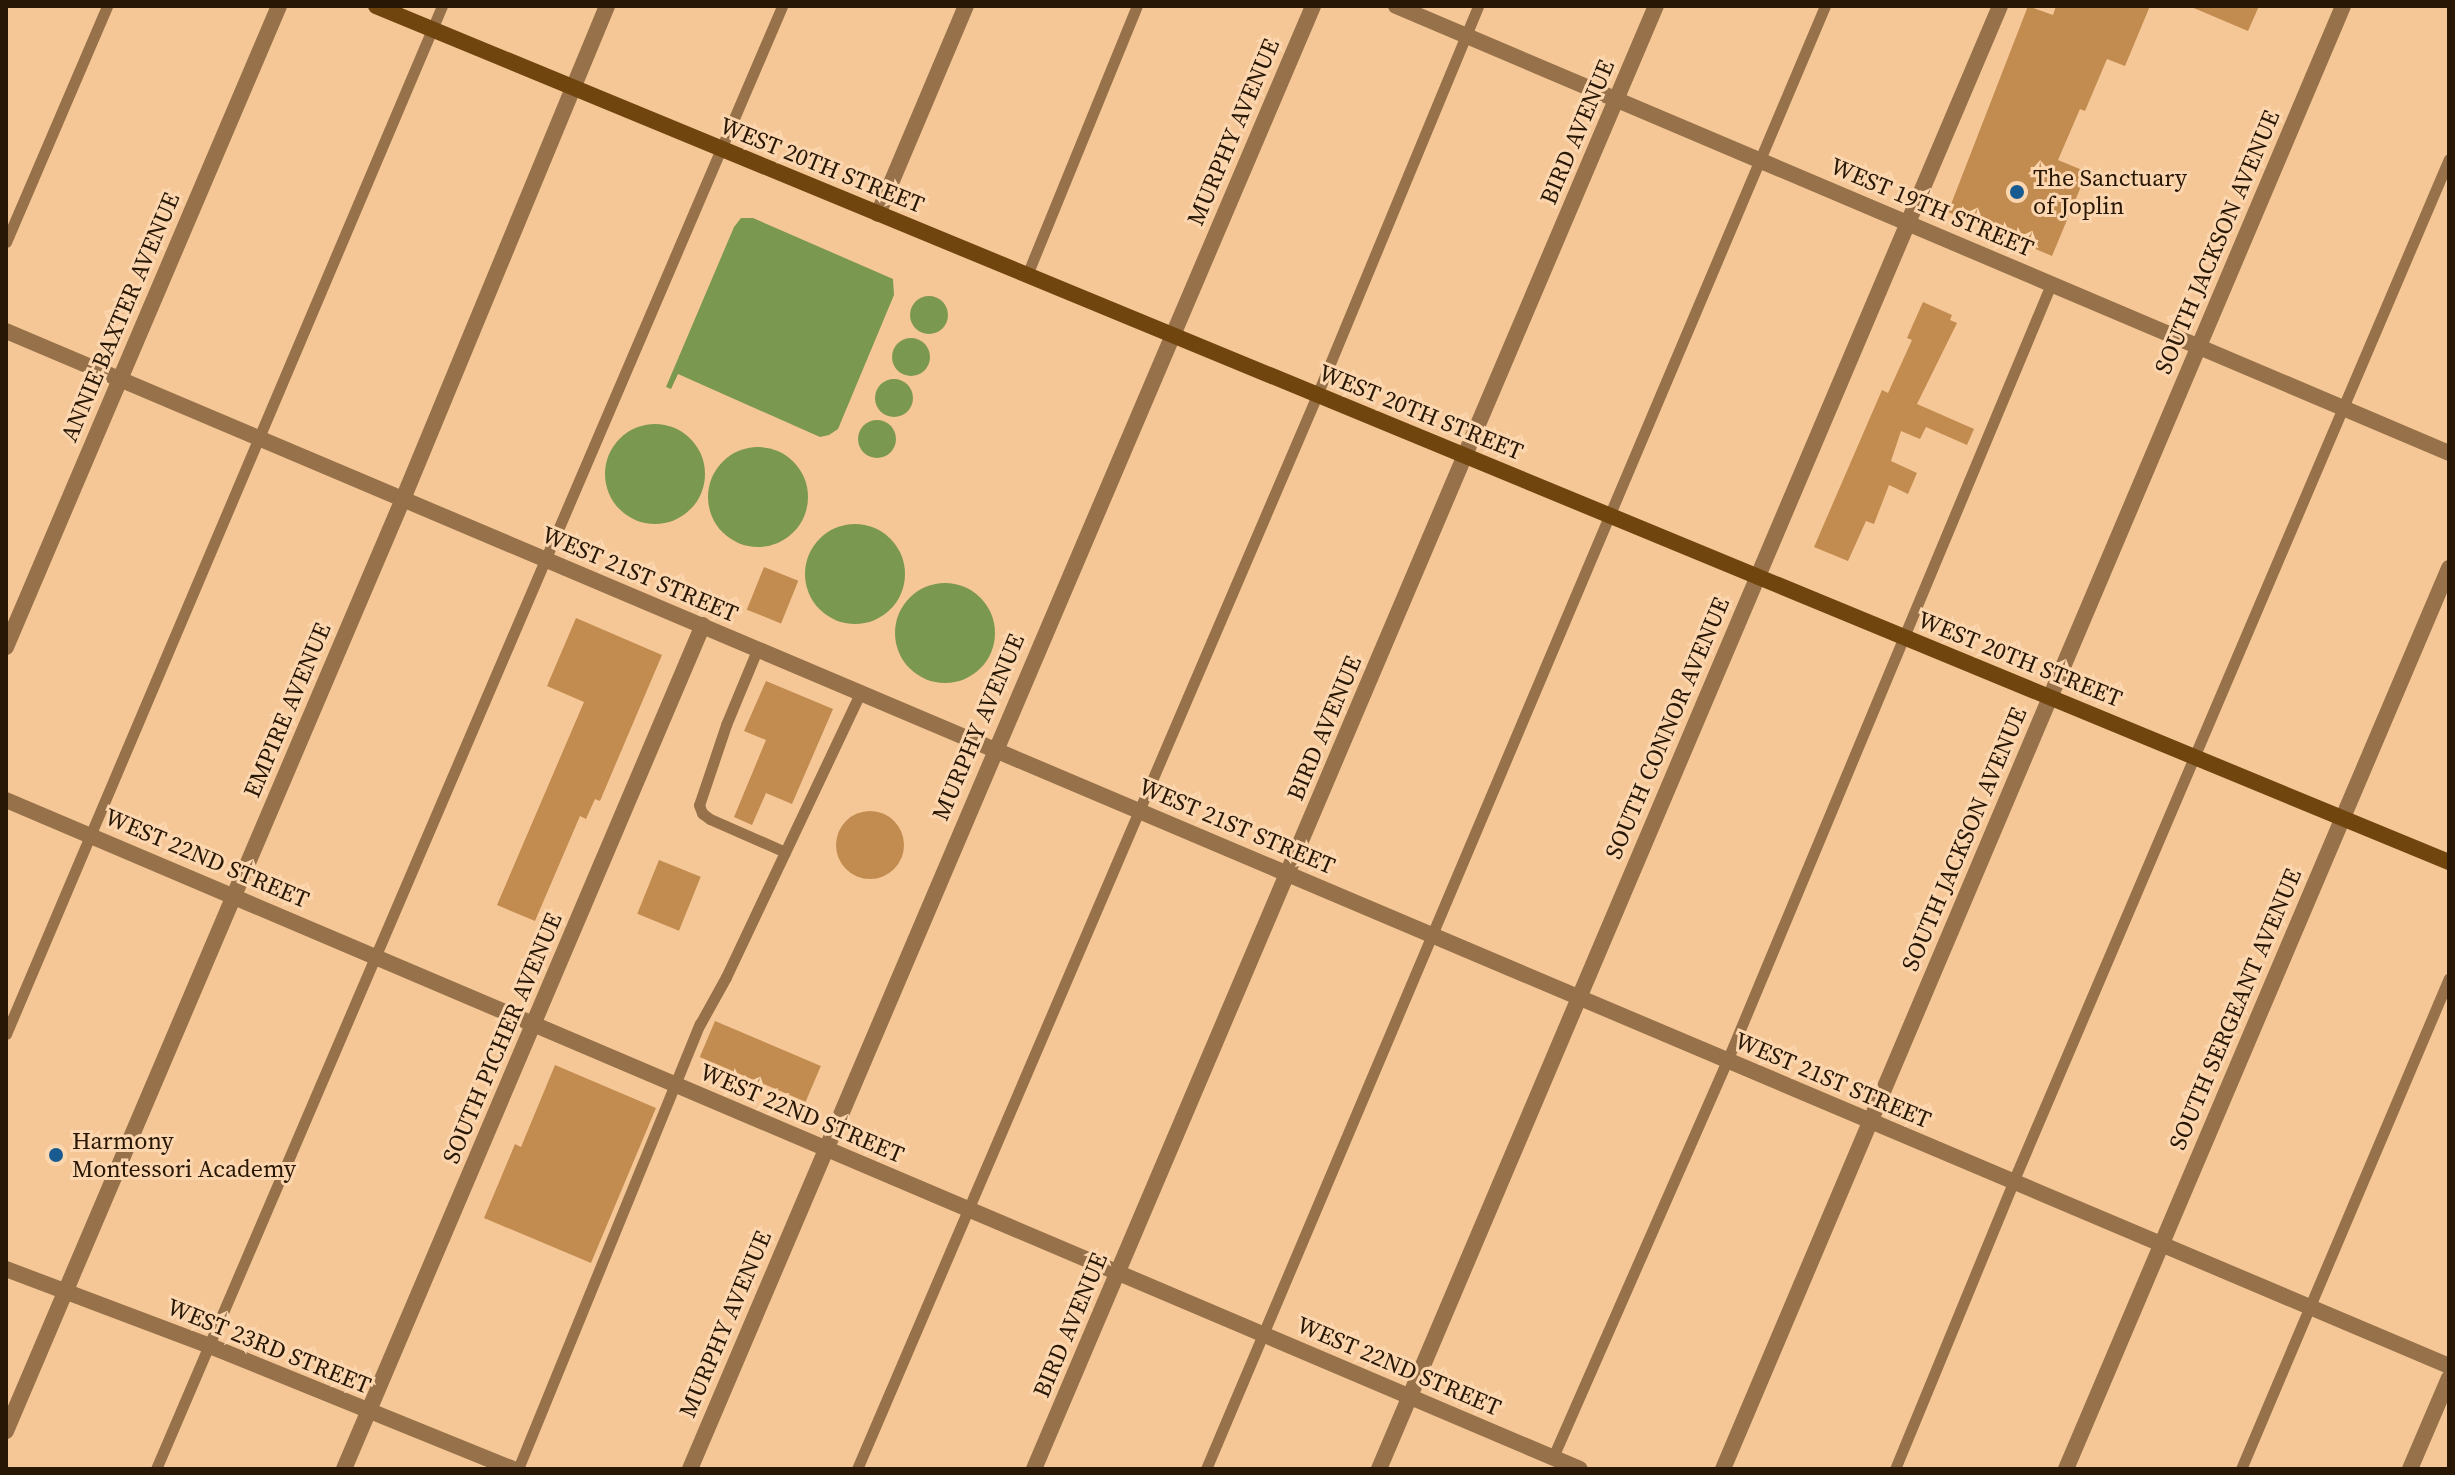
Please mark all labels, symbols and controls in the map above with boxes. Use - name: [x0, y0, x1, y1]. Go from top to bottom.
- street label: MURPHY AVENUE: [1181, 34, 1285, 230]
- street label: BIRD AVENUE: [1534, 55, 1620, 209]
- street label: SOUTH JACKSON AVENUE: [2148, 106, 2286, 378]
- street label: WEST 20TH STREET: [715, 111, 929, 219]
- street label: WEST 19TH STREET: [1826, 151, 2038, 263]
- place label: The Sanctuary of Joplin: [2033, 164, 2187, 220]
- marker: The Sanctuary of Joplin: [2008, 183, 2026, 201]
- street label: ANNIE BAXTER AVENUE: [54, 188, 186, 446]
- street label: WEST 20TH STREET: [1314, 358, 1528, 466]
- street label: WEST 21ST STREET: [537, 519, 743, 629]
- street label: SOUTH CONNOR AVENUE: [1599, 593, 1735, 863]
- street label: WEST 20TH STREET: [1913, 605, 2127, 713]
- street label: EMPIRE AVENUE: [237, 618, 337, 802]
- street label: MURPHY AVENUE: [926, 629, 1030, 825]
- street label: BIRD AVENUE: [1281, 651, 1367, 805]
- street label: SOUTH JACKSON AVENUE: [1895, 703, 2033, 975]
- street label: WEST 21ST STREET: [1134, 771, 1340, 881]
- street label: WEST 22ND STREET: [100, 802, 314, 914]
- street label: SOUTH SERGEANT AVENUE: [2163, 864, 2307, 1154]
- street label: SOUTH PICHER AVENUE: [436, 908, 568, 1168]
- street label: WEST 21ST STREET: [1730, 1025, 1936, 1135]
- street label: WEST 22ND STREET: [695, 1057, 909, 1169]
- place label: Harmony Montessori Academy: [72, 1127, 296, 1183]
- marker: Harmony Montessori Academy: [47, 1146, 65, 1164]
- street label: MURPHY AVENUE: [673, 1226, 777, 1422]
- street label: BIRD AVENUE: [1027, 1248, 1113, 1402]
- street label: WEST 23RD STREET: [163, 1292, 375, 1400]
- street label: WEST 22ND STREET: [1292, 1310, 1506, 1422]

